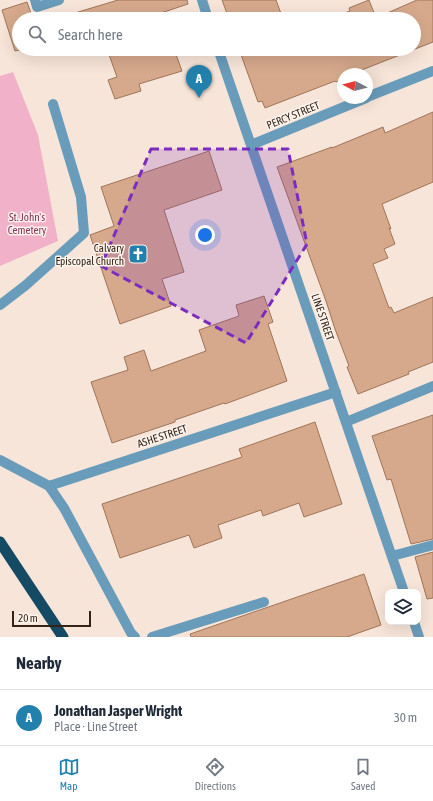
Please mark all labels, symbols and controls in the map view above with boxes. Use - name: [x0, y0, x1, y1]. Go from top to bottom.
- search box: [12, 12, 421, 56]
- icon: search: [26, 23, 48, 45]
- text: Search here: [58, 26, 123, 43]
- pin: A: [186, 65, 212, 98]
- north arrow: [337, 68, 373, 104]
- street label: PERCY STREET: [265, 99, 321, 131]
- park label: St. John's Cemetery: [8, 211, 47, 236]
- your location: [195, 225, 215, 245]
- place label: Calvary Episcopal Church: [55, 242, 124, 267]
- church icon: Calvary Episcopal Church: [127, 243, 149, 265]
- street label: LINE STREET: [309, 292, 337, 342]
- street label: ASHE STREET: [136, 422, 189, 450]
- map controls: [385, 589, 421, 625]
- button: layers: [385, 589, 421, 625]
- scale bar: [12, 609, 91, 628]
- text: 20 m: [18, 612, 38, 624]
- text: Nearby: [16, 653, 62, 673]
- text: Jonathan Jasper Wright: [54, 702, 182, 719]
- text: A: [26, 710, 32, 725]
- text: 30 m: [394, 710, 417, 725]
- text: Place · Line Street: [54, 719, 137, 734]
- tab: Map: [58, 756, 80, 792]
- tab: Directions: [195, 756, 236, 792]
- tab: Saved: [351, 756, 375, 792]

